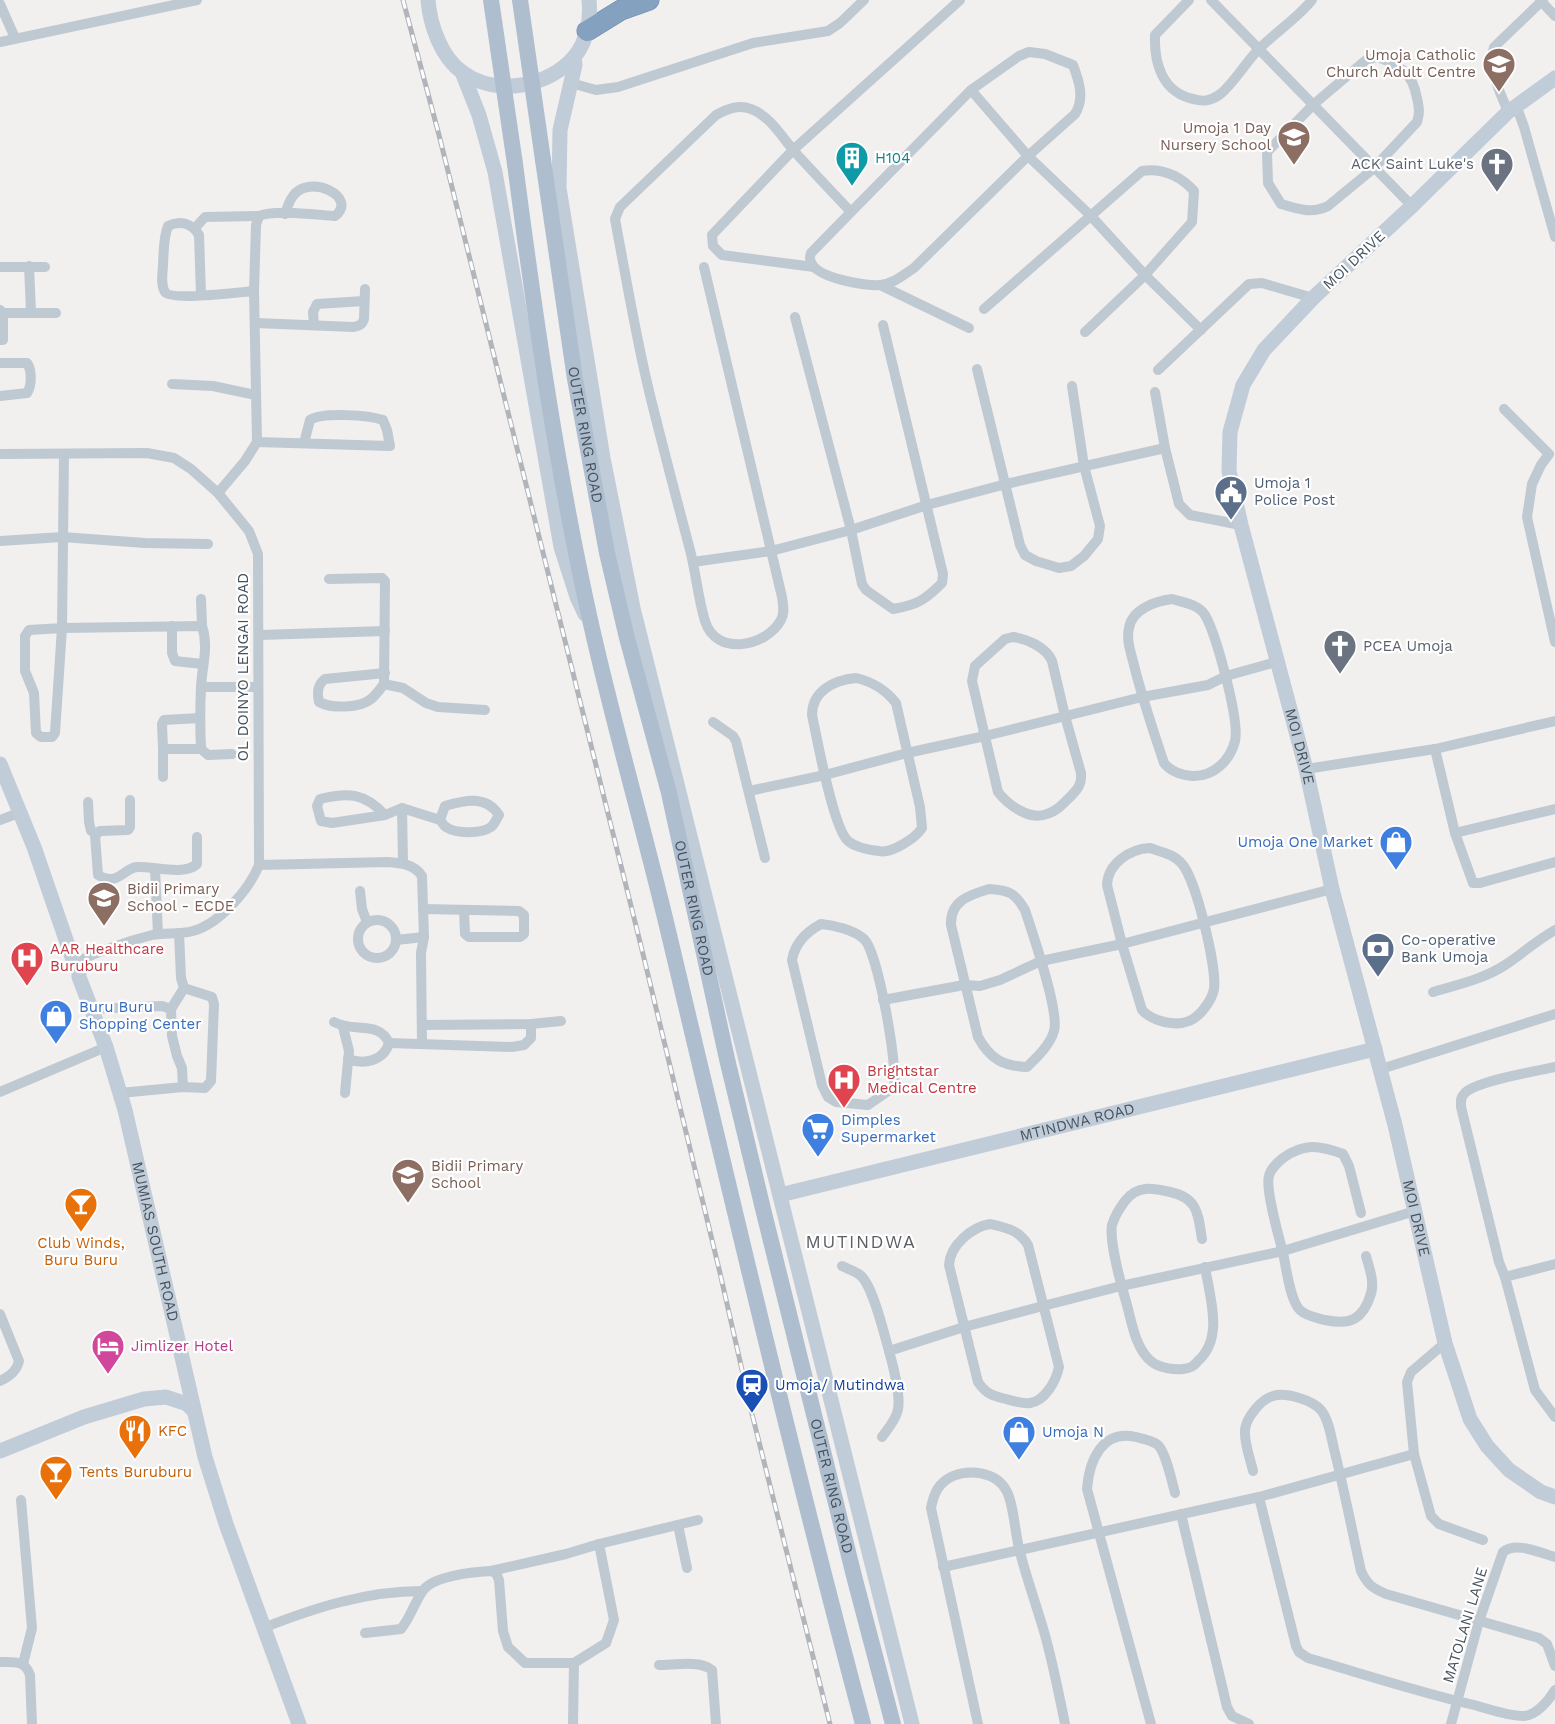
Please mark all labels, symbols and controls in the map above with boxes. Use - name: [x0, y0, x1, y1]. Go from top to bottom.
- place label: Umoja Catholic Church Adult Centre: [1326, 46, 1476, 81]
- school or university icon: Umoja Catholic Church Adult Centre: [1481, 46, 1517, 93]
- place label: Umoja 1 Day Nursery School: [1160, 119, 1271, 154]
- school or university icon: Umoja 1 Day Nursery School: [1276, 119, 1312, 166]
- building icon: H104: [834, 140, 870, 187]
- church icon: ACK Saint Luke's: [1479, 146, 1515, 193]
- place label: H104: [875, 149, 910, 167]
- place label: ACK Saint Luke's: [1351, 155, 1474, 173]
- street label: MOI DRIVE: [1319, 227, 1389, 293]
- street label: OUTER RING ROAD: [564, 365, 607, 505]
- public building icon: Umoja 1 Police Post: [1213, 474, 1249, 521]
- place label: Umoja 1 Police Post: [1254, 474, 1336, 509]
- street label: OL DOINYO LENGAI ROAD: [234, 573, 252, 761]
- church icon: PCEA Umoja: [1322, 628, 1358, 675]
- place label: PCEA Umoja: [1363, 637, 1453, 655]
- street label: MOI DRIVE: [1281, 706, 1318, 786]
- shop icon: Umoja One Market: [1378, 824, 1414, 871]
- place label: Umoja One Market: [1237, 833, 1374, 851]
- street label: OUTER RING ROAD: [671, 839, 718, 978]
- school or university icon: Bidii Primary School - ECDE: [86, 880, 122, 927]
- place label: Bidii Primary School - ECDE: [127, 880, 234, 915]
- bank icon: Co-operative Bank Umoja: [1360, 931, 1396, 978]
- place label: Co-operative Bank Umoja: [1401, 931, 1496, 966]
- hospital icon: AAR Healthcare Buruburu: [9, 940, 45, 987]
- place label: AAR Healthcare Buruburu: [50, 940, 164, 975]
- shop icon: Buru Buru Shopping Center: [38, 998, 74, 1045]
- place label: Buru Buru Shopping Center: [79, 998, 201, 1033]
- hospital icon: Brightstar Medical Centre: [826, 1062, 862, 1109]
- place label: Brightstar Medical Centre: [867, 1062, 977, 1097]
- street label: MTINDWA ROAD: [1018, 1099, 1137, 1145]
- supermarket icon: Dimples Supermarket: [800, 1111, 836, 1158]
- place label: Dimples Supermarket: [841, 1111, 937, 1146]
- school or university icon: Bidii Primary School: [390, 1157, 426, 1204]
- place label: Bidii Primary School: [431, 1157, 523, 1192]
- street label: MUMIAS SOUTH ROAD: [128, 1160, 182, 1323]
- street label: MOI DRIVE: [1399, 1178, 1434, 1258]
- bar icon: Club Winds, Buru Buru: [63, 1186, 99, 1233]
- district label: MUTINDWA: [806, 1231, 916, 1252]
- place label: Club Winds, Buru Buru: [37, 1234, 125, 1269]
- hotel icon: Jimlizer Hotel: [90, 1328, 126, 1375]
- place label: Jimlizer Hotel: [131, 1337, 233, 1355]
- station icon: Umoja/ Mutindwa: [734, 1367, 770, 1414]
- place label: Umoja/ Mutindwa: [775, 1376, 905, 1394]
- restaurant icon: KFC: [117, 1413, 153, 1460]
- shop icon: Umoja N: [1001, 1414, 1037, 1461]
- street label: OUTER RING ROAD: [806, 1417, 857, 1555]
- place label: KFC: [158, 1422, 187, 1440]
- place label: Umoja N: [1042, 1423, 1104, 1441]
- bar icon: Tents Buruburu: [38, 1454, 74, 1501]
- place label: Tents Buruburu: [79, 1463, 192, 1481]
- street label: MATOLANI LANE: [1439, 1565, 1491, 1685]

